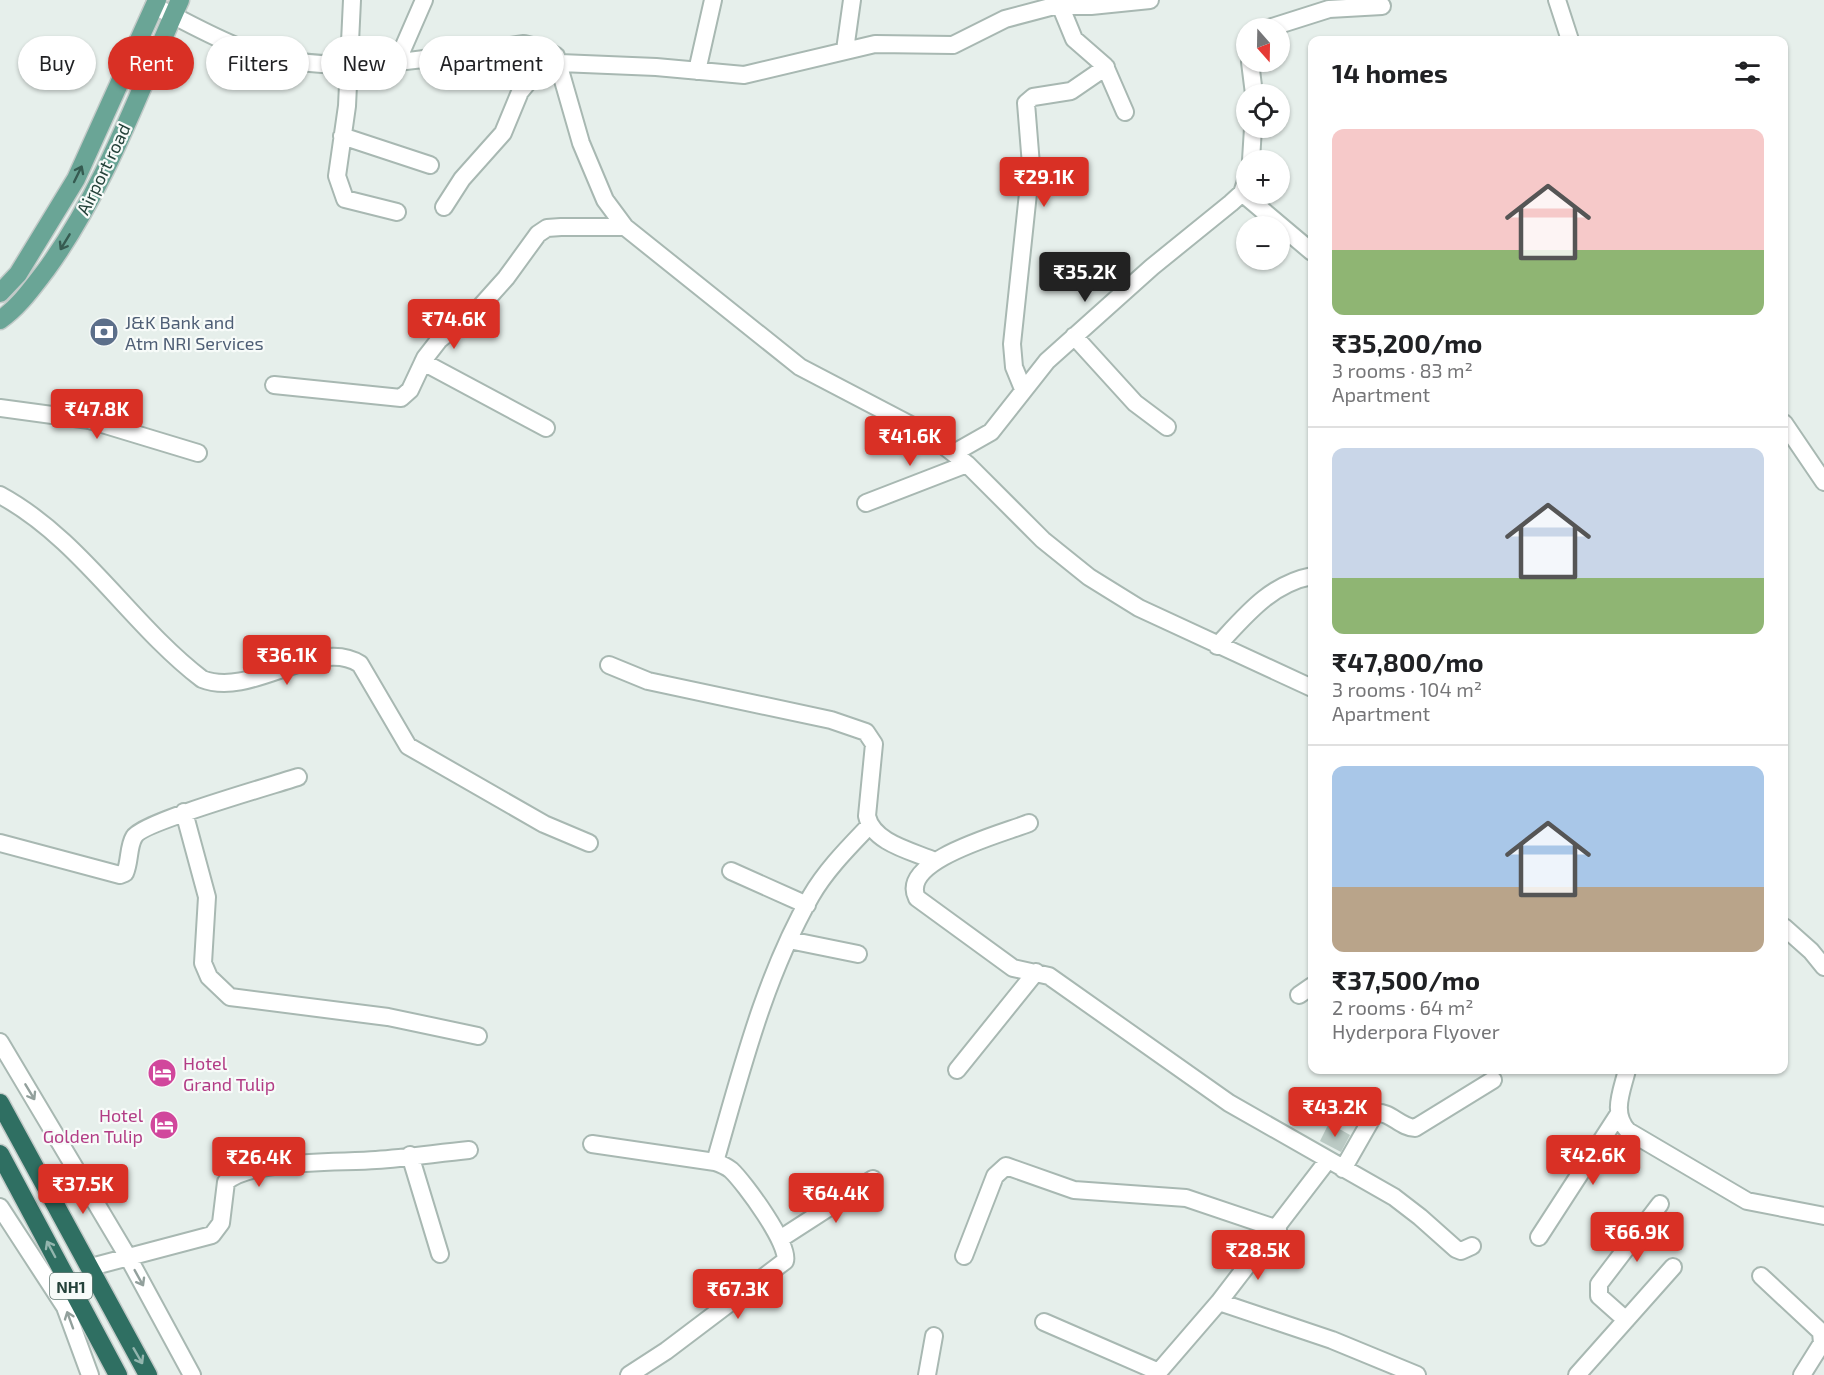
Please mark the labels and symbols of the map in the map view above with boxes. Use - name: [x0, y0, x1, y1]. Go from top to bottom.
- north arrow: [1236, 18, 1290, 72]
- street label: Airport road: [71, 120, 135, 218]
- pin: ₹29.1K: [995, 157, 1093, 208]
- one-way arrow: [72, 166, 84, 184]
- one-way arrow: [58, 233, 70, 250]
- pin: ₹35.2K: [1036, 252, 1134, 303]
- pin: ₹74.6K: [405, 299, 503, 350]
- place label: J&K Bank and Atm NRI Services: [125, 311, 264, 354]
- bank icon: J&K Bank and Atm NRI Services: [88, 316, 120, 348]
- pin: ₹47.8K: [48, 389, 146, 440]
- pin: ₹41.6K: [861, 416, 959, 467]
- pin: ₹36.1K: [238, 635, 336, 686]
- place label: Hotel Grand Tulip: [183, 1052, 275, 1095]
- hotel icon: Hotel Grand Tulip: [146, 1057, 178, 1089]
- one-way arrow: [24, 1083, 36, 1100]
- pin: ₹43.2K: [1286, 1087, 1384, 1138]
- place label: Hotel Golden Tulip: [43, 1104, 144, 1147]
- hotel icon: Hotel Golden Tulip: [148, 1109, 180, 1141]
- pin: ₹42.6K: [1544, 1135, 1642, 1186]
- pin: ₹26.4K: [210, 1137, 308, 1188]
- pin: ₹37.5K: [34, 1164, 132, 1215]
- pin: ₹64.4K: [787, 1173, 885, 1224]
- pin: ₹66.9K: [1588, 1212, 1686, 1263]
- pin: ₹28.5K: [1209, 1230, 1307, 1281]
- one-way arrow: [45, 1241, 57, 1258]
- one-way arrow: [134, 1269, 145, 1287]
- pin: ₹67.3K: [689, 1269, 787, 1320]
- road number: NH1: [50, 1273, 92, 1299]
- one-way arrow: [64, 1311, 75, 1330]
- one-way arrow: [132, 1347, 144, 1364]

